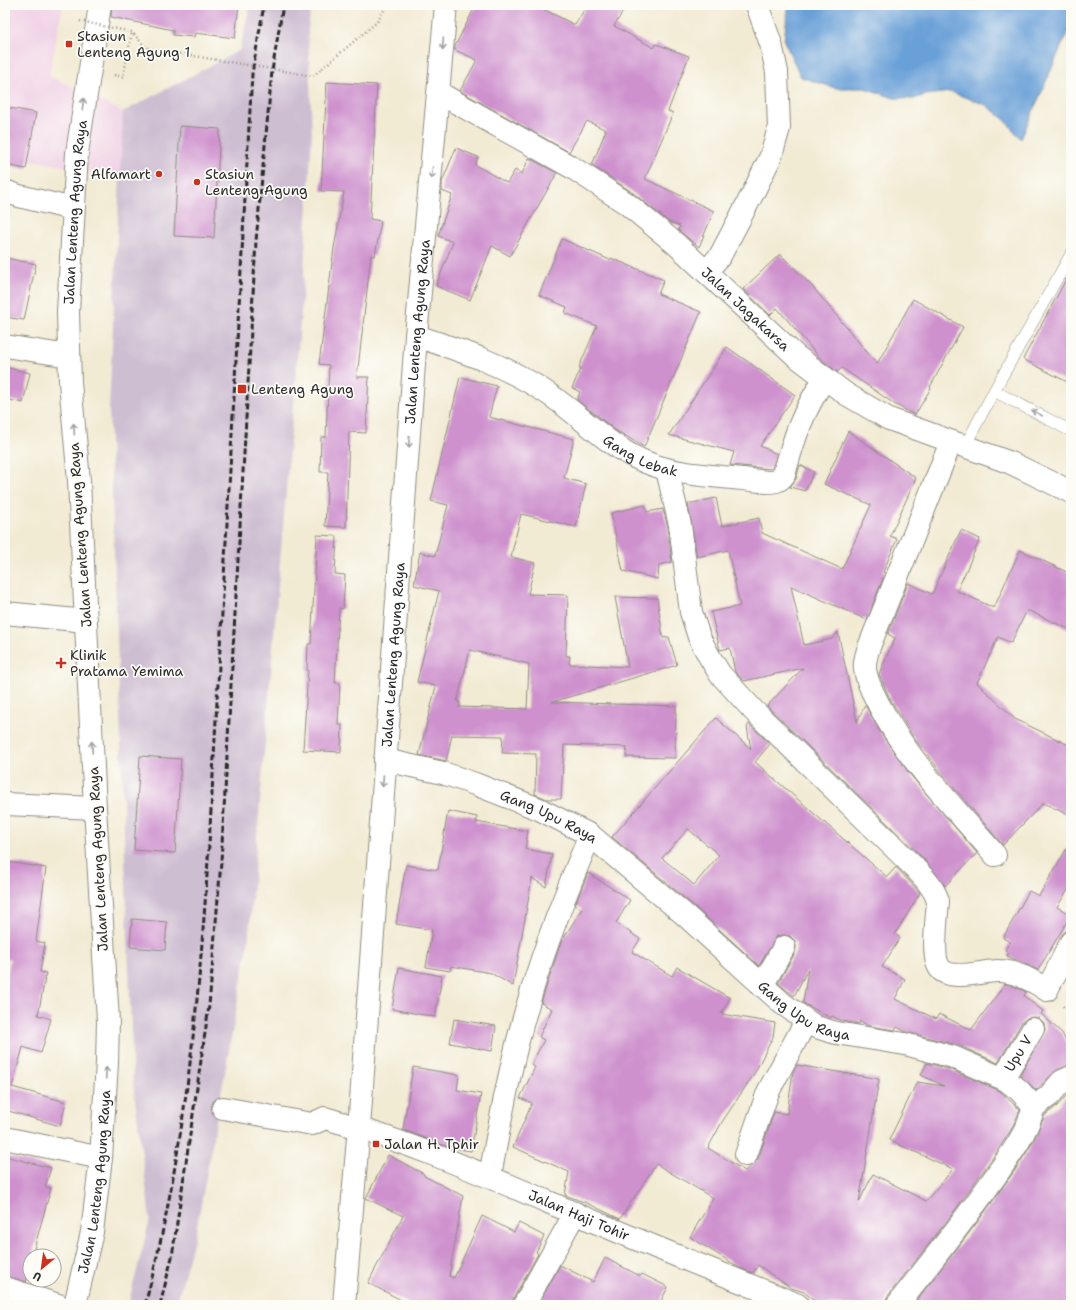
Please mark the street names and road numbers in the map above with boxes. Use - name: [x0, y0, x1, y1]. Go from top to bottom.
- street label: Jalan Lenteng Agung Raya: [59, 118, 91, 305]
- street label: Jalan Lenteng Agung Raya: [401, 238, 434, 425]
- street label: Jalan Jagakarsa: [698, 263, 794, 355]
- street label: Gang Lebak: [599, 431, 680, 480]
- street label: Jalan Lenteng Agung Raya: [65, 442, 95, 628]
- street label: Jalan Lenteng Agung Raya: [377, 562, 409, 748]
- street label: Jalan Lenteng Agung Raya: [84, 766, 112, 952]
- street label: Gang Upu Raya: [498, 786, 602, 847]
- street label: Gang Upu Raya: [754, 977, 851, 1044]
- street label: Upu V: [1000, 1031, 1036, 1075]
- street label: Jalan Lenteng Agung Raya: [74, 1089, 114, 1276]
- street label: Jalan Haji Tohir: [526, 1186, 633, 1245]

